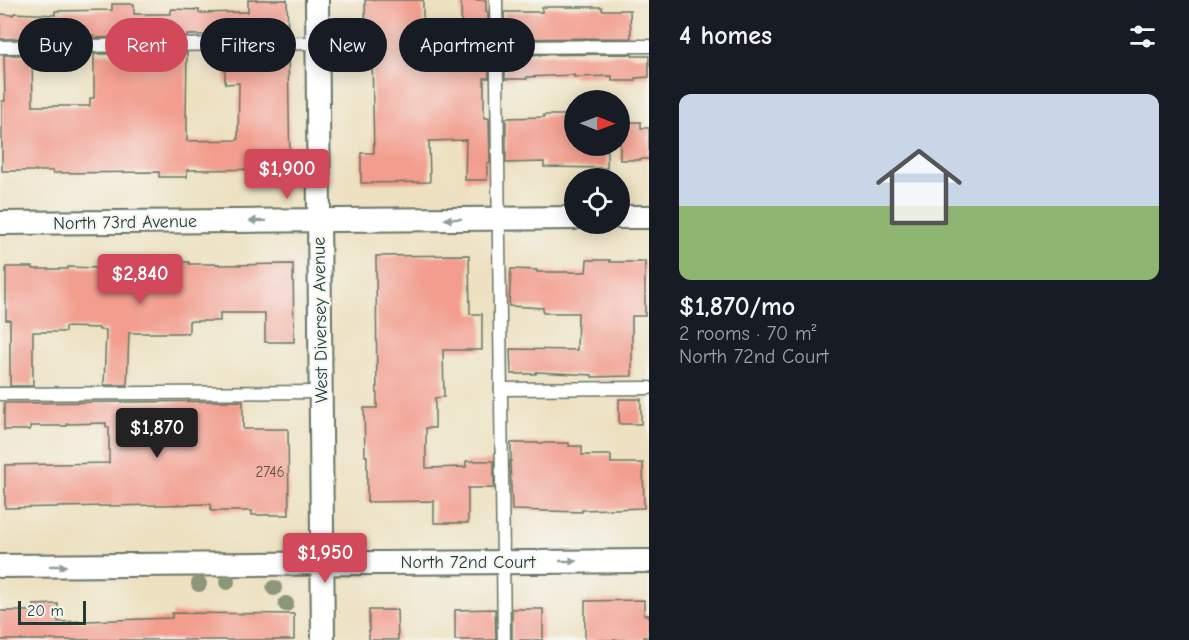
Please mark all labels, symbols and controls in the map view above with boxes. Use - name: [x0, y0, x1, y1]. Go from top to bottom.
- chip: Buy: [18, 18, 93, 72]
- chip: Rent: [105, 18, 188, 72]
- chip: Filters: [200, 18, 296, 72]
- chip: New: [308, 18, 387, 72]
- chip: Apartment: [399, 18, 535, 72]
- icon: filters: [1126, 20, 1159, 53]
- text: 4 homes: [679, 21, 772, 51]
- north arrow: [564, 90, 630, 156]
- map controls: [564, 90, 630, 234]
- icon: home: [865, 133, 973, 241]
- pin: $1,900: [238, 149, 336, 200]
- text: $1,900: [258, 157, 316, 180]
- button: locate: [564, 168, 630, 234]
- street label: North 73rd Avenue: [53, 211, 197, 234]
- one-way arrow: [444, 214, 463, 224]
- one-way arrow: [249, 216, 268, 225]
- street label: West Diversey Avenue: [309, 237, 332, 403]
- pin: $2,840: [91, 254, 189, 305]
- text: $2,840: [112, 262, 168, 285]
- text: $1,870/mo: [679, 292, 795, 322]
- text: 2 rooms · 70 m²: [679, 322, 816, 345]
- text: North 72nd Court: [679, 345, 829, 368]
- pin: $1,870: [108, 408, 206, 459]
- text: $1,870: [130, 416, 184, 439]
- house number: 2746: [255, 463, 285, 481]
- pin: $1,950: [276, 533, 374, 584]
- text: $1,950: [297, 541, 353, 564]
- street label: North 72nd Court: [401, 552, 536, 573]
- one-way arrow: [559, 556, 578, 566]
- one-way arrow: [49, 561, 68, 571]
- scale bar: [18, 598, 86, 626]
- text: 20 m: [27, 602, 64, 620]

